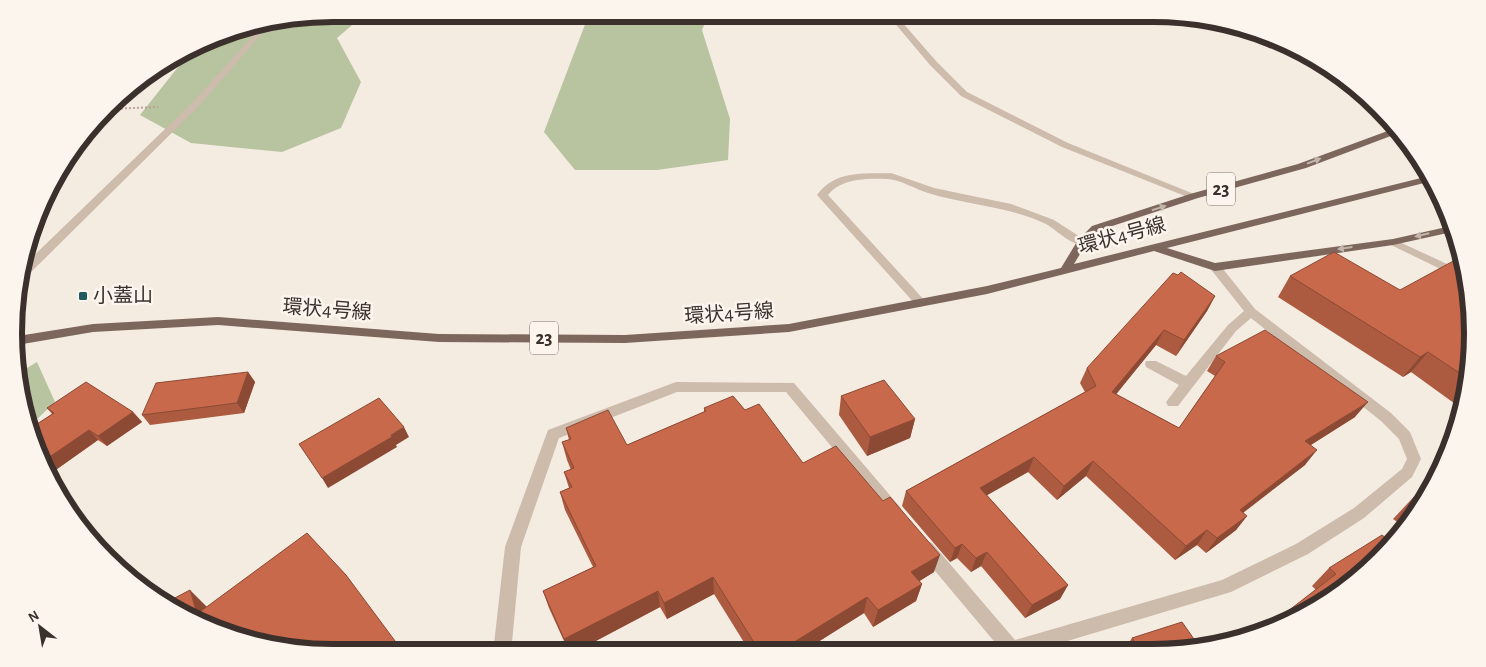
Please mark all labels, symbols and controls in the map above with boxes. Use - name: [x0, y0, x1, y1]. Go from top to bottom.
- one-way arrow: [1307, 157, 1322, 164]
- road number: 23: [1207, 172, 1235, 205]
- one-way arrow: [1152, 203, 1167, 211]
- street label: 環状4号線: [1076, 213, 1168, 257]
- one-way arrow: [1415, 231, 1430, 239]
- one-way arrow: [1337, 245, 1353, 253]
- place label: 小蓋山: [93, 285, 153, 306]
- marker: 小蓋山: [77, 290, 89, 302]
- street label: 環状4号線: [282, 295, 373, 323]
- street label: 環状4号線: [683, 299, 774, 327]
- road number: 23: [530, 322, 558, 354]
- north arrow: [15, 602, 65, 652]
- text: N: [26, 608, 42, 625]

